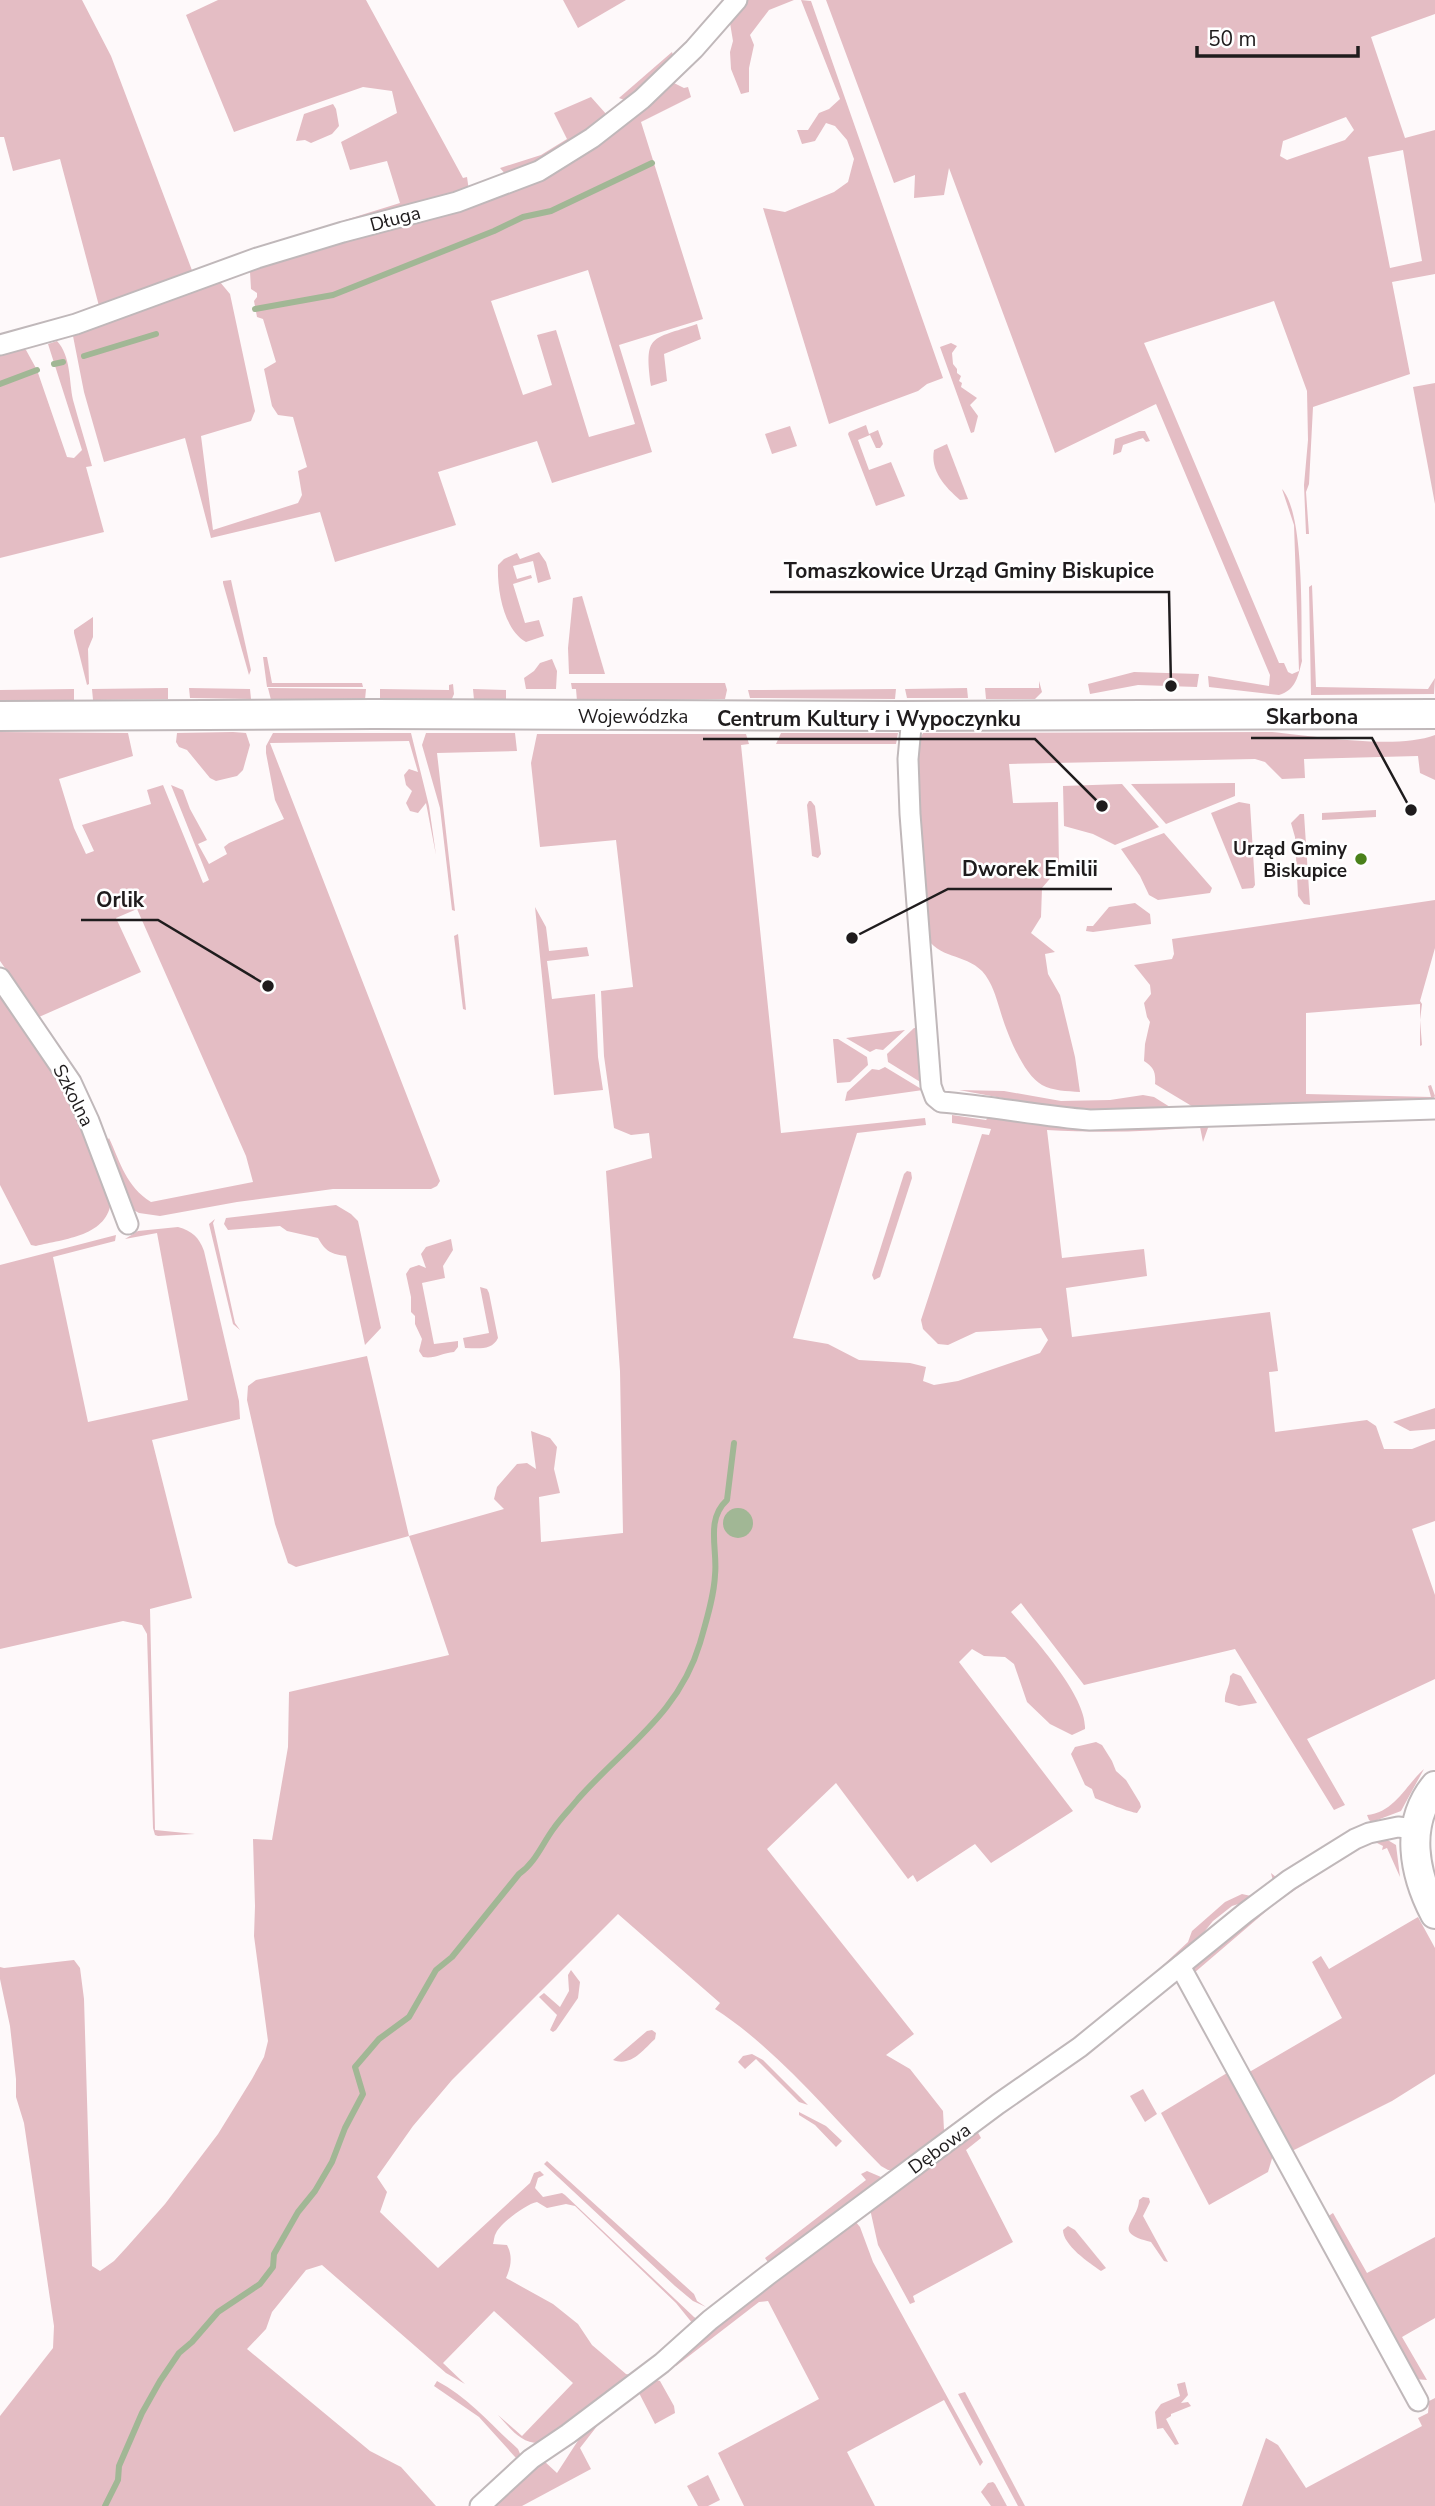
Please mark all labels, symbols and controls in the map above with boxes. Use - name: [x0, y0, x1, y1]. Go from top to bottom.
- scale bar: [1197, 14, 1358, 58]
- text: 50 m: [1208, 25, 1257, 53]
- street label: Długa: [367, 200, 424, 238]
- callout: Tomaszkowice Urząd Gminy Biskupice: [770, 550, 1169, 592]
- text: Tomaszkowice Urząd Gminy Biskupice: [784, 557, 1154, 585]
- callout: Skarbona: [1251, 696, 1372, 738]
- callout: Centrum Kultury i Wypoczynku: [703, 697, 1035, 739]
- text: Skarbona: [1266, 703, 1358, 731]
- street label: Wojewódzka: [578, 704, 688, 730]
- text: Centrum Kultury i Wypoczynku: [717, 705, 1021, 733]
- place label: Urząd Gminy Biskupice: [1233, 836, 1348, 884]
- callout: Dworek Emilii: [948, 847, 1112, 889]
- marker: Urząd Gminy Biskupice: [1353, 851, 1369, 867]
- text: Dworek Emilii: [962, 855, 1098, 883]
- callout: Orlik: [81, 878, 158, 920]
- text: Orlik: [96, 886, 145, 914]
- street label: Szkolna: [46, 1060, 100, 1131]
- street label: Dębowa: [903, 2117, 976, 2180]

